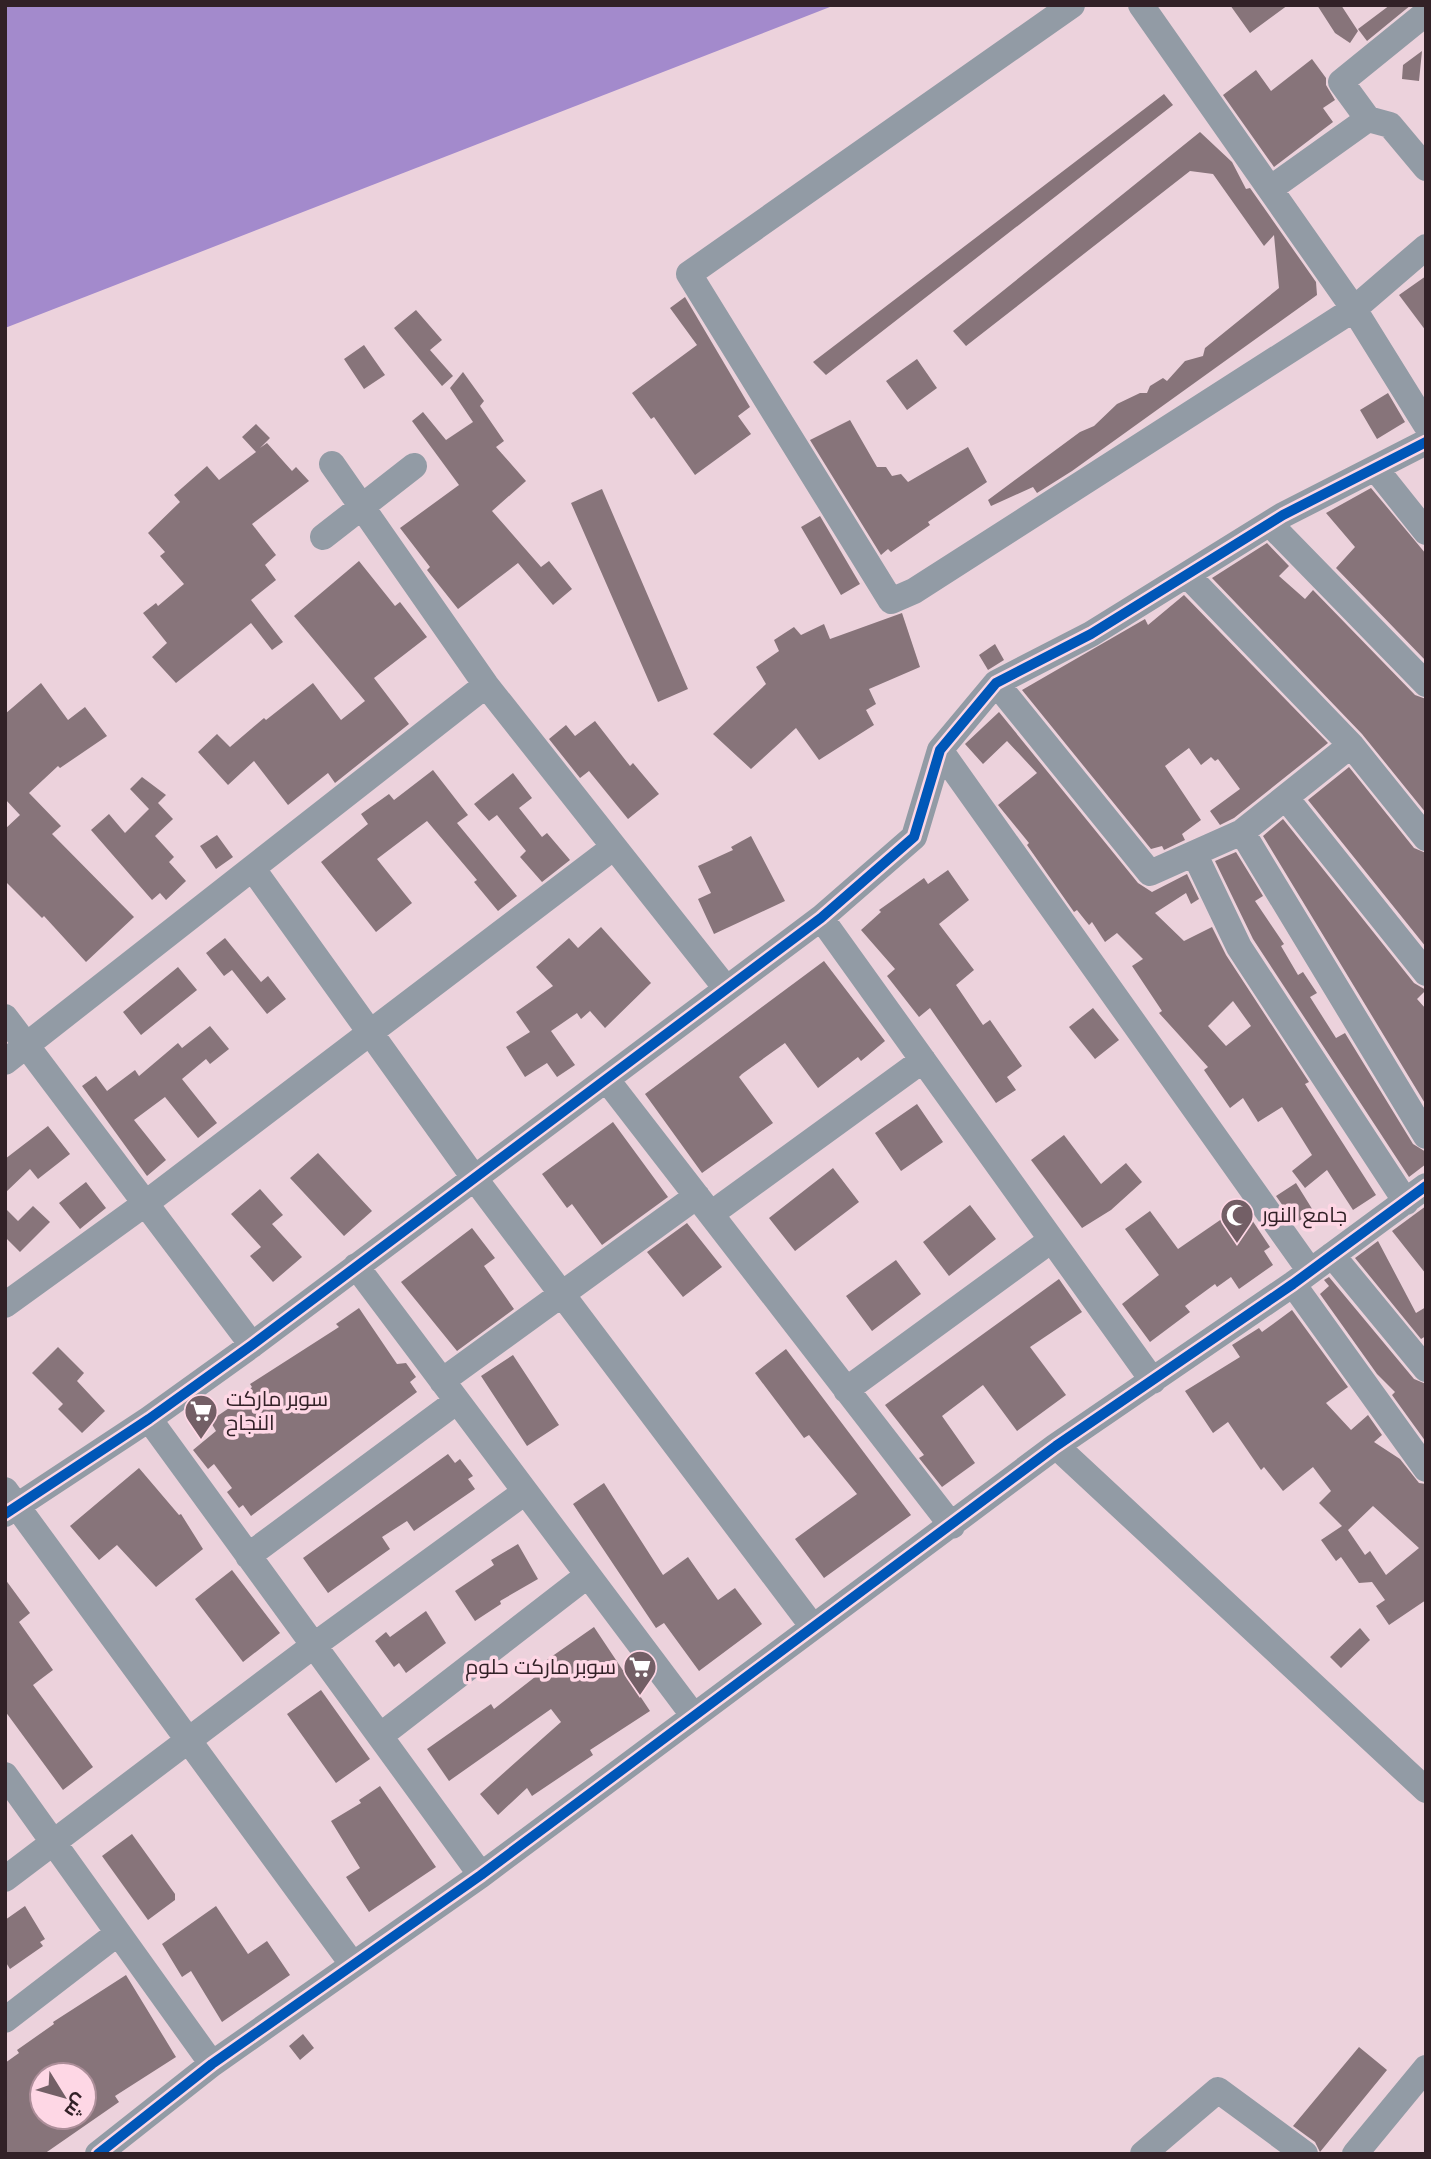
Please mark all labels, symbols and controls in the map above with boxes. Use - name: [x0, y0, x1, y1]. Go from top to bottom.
- mosque icon: جامع النور: [1218, 1196, 1256, 1245]
- place label: جامع النور: [1261, 1203, 1347, 1229]
- place label: سوبر ماركت النجاح: [226, 1387, 328, 1437]
- supermarket icon: سوبر ماركت النجاح: [182, 1392, 220, 1441]
- supermarket icon: سوبر ماركت حلوم: [621, 1648, 659, 1697]
- place label: سوبر ماركت حلوم: [465, 1655, 616, 1681]
- north arrow: [28, 2061, 98, 2131]
- text: ش: [60, 2089, 93, 2123]

